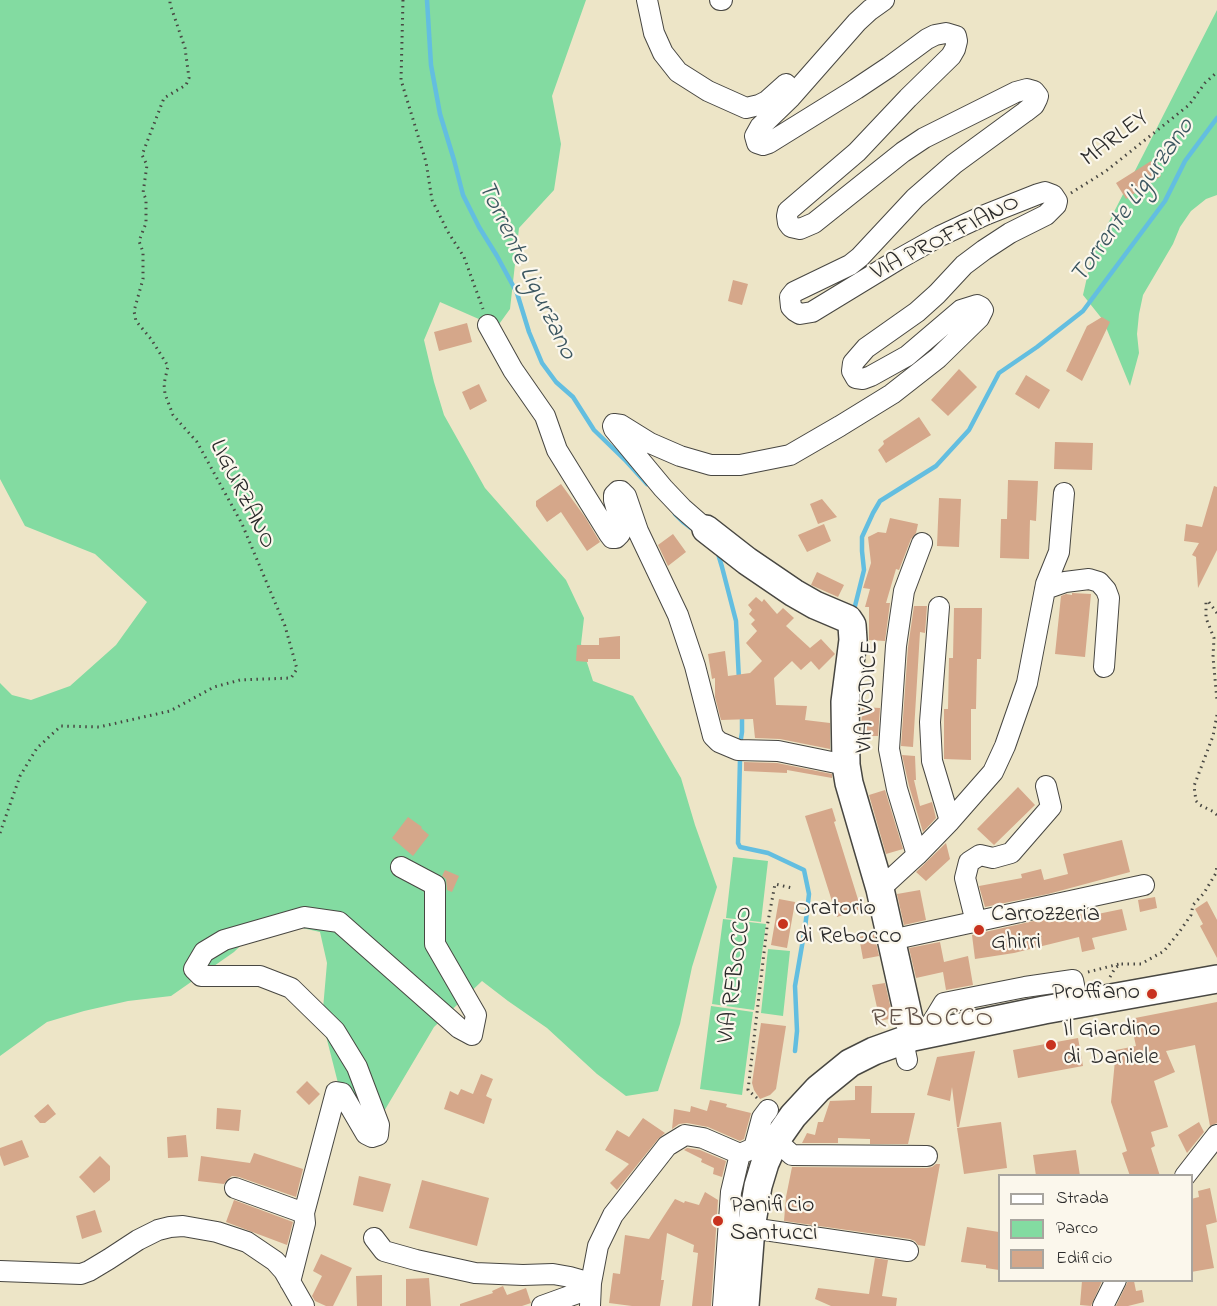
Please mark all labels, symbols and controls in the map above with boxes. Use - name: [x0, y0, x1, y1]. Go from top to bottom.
- street label: MARLEY: [1077, 105, 1155, 175]
- water label: Torrente Ligurzano: [1065, 113, 1203, 291]
- water label: Torrente Ligurzano: [468, 177, 582, 365]
- street label: VIA PROFFIANO: [867, 189, 1025, 289]
- street label: LIGURZANO: [201, 436, 281, 554]
- street label: VIA VODICE: [852, 640, 886, 754]
- place label: Oratorio di Rebocco: [795, 896, 902, 952]
- place label: Carrozzeria Ghirri: [991, 902, 1100, 958]
- street label: VIA REBOCCO: [713, 905, 761, 1045]
- marker: Oratorio di Rebocco: [776, 917, 790, 931]
- marker: Carrozzeria Ghirri: [972, 923, 986, 937]
- place label: Proffiano: [1052, 980, 1140, 1008]
- marker: Proffiano: [1145, 987, 1159, 1001]
- district label: REBOCCO: [871, 1005, 995, 1037]
- place label: Il Giardino di Daniele: [1063, 1017, 1161, 1073]
- marker: Il Giardino di Daniele: [1044, 1038, 1058, 1052]
- legend: [998, 1174, 1193, 1282]
- text: Strada: [1056, 1186, 1109, 1212]
- place label: Panificio Santucci: [730, 1193, 818, 1249]
- marker: Panificio Santucci: [711, 1214, 725, 1228]
- text: Parco: [1056, 1216, 1098, 1242]
- text: Edificio: [1056, 1246, 1112, 1272]

